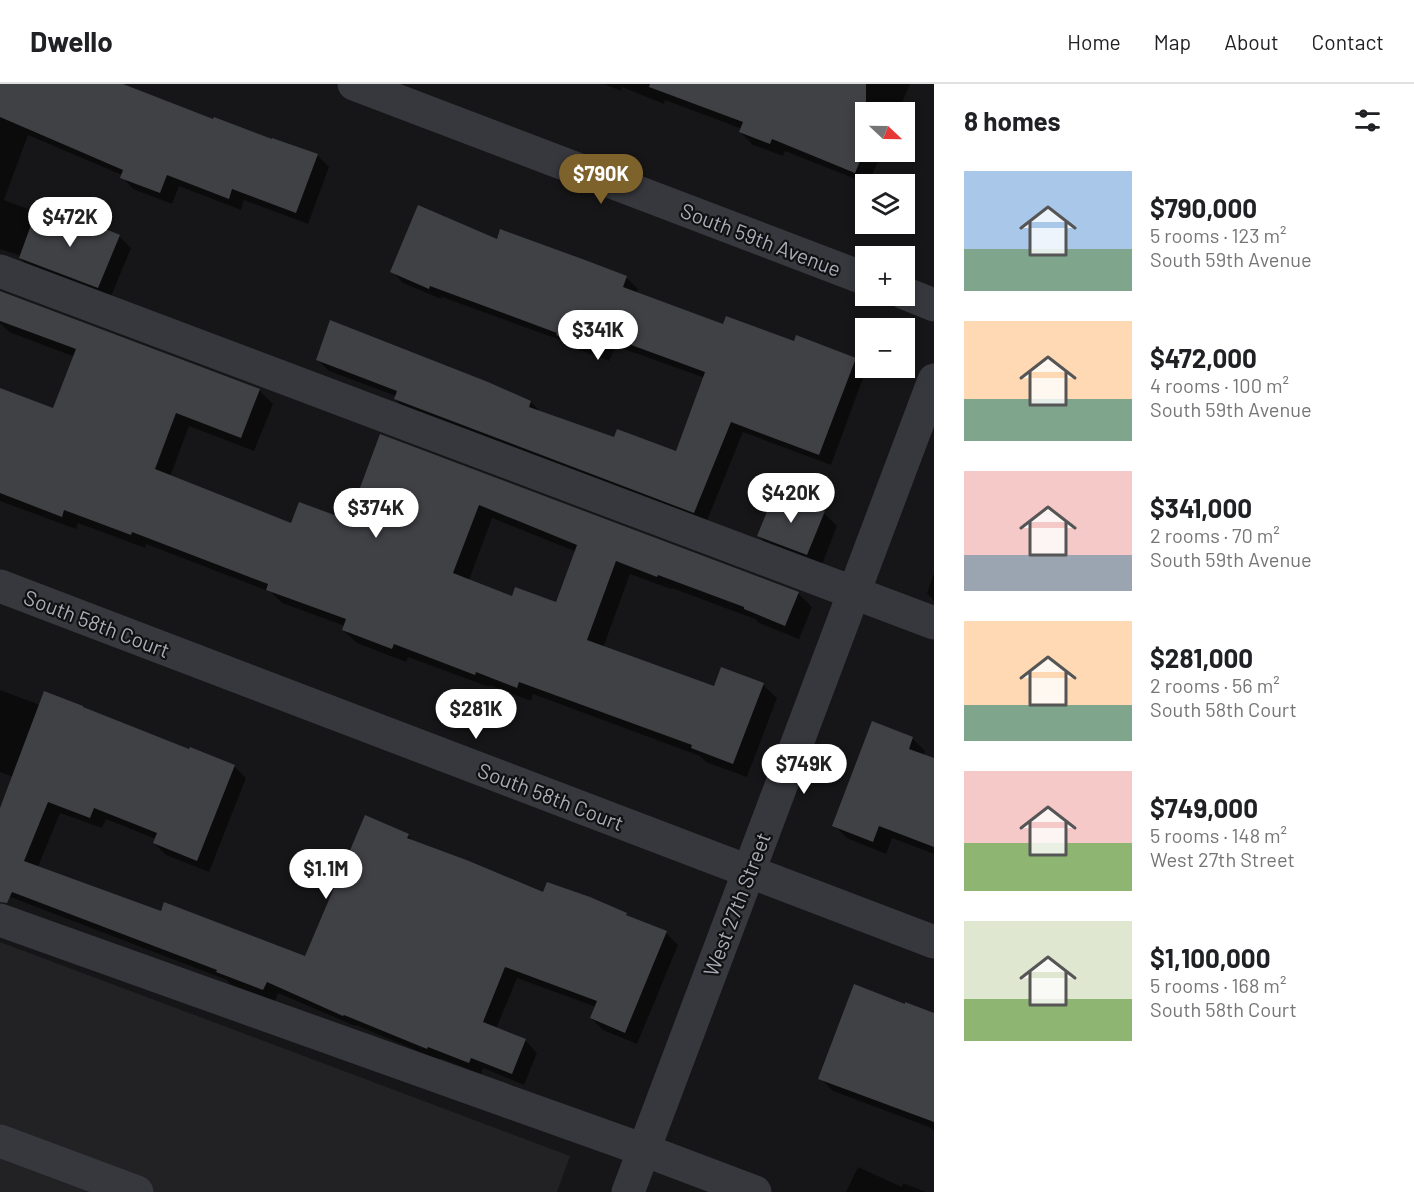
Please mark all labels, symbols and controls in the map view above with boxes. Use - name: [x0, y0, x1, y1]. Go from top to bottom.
- text: Dwello: [30, 24, 113, 58]
- text: Home: [1067, 29, 1121, 54]
- text: Map: [1154, 29, 1191, 54]
- text: About: [1224, 29, 1279, 54]
- text: Contact: [1312, 29, 1384, 54]
- north arrow: [855, 102, 915, 162]
- map controls: [855, 102, 915, 378]
- icon: filters: [1351, 104, 1384, 137]
- text: 8 homes: [964, 105, 1061, 136]
- pin: $790K: [559, 154, 643, 205]
- text: $790K: [573, 161, 629, 185]
- button: layers: [855, 174, 915, 234]
- text: $790,000: [1150, 192, 1257, 223]
- icon: home: [1012, 195, 1084, 267]
- pin: $472K: [28, 197, 112, 248]
- street label: South 59th Avenue: [677, 197, 845, 281]
- text: $472K: [42, 204, 98, 228]
- text: 5 rooms · 123 m²: [1150, 223, 1287, 247]
- button: +: [855, 246, 915, 306]
- text: South 59th Avenue: [1150, 247, 1312, 271]
- pin: $341K: [556, 310, 640, 361]
- text: $341K: [572, 317, 624, 341]
- button: −: [855, 318, 915, 378]
- text: $472,000: [1150, 342, 1257, 373]
- icon: home: [1012, 345, 1084, 417]
- text: 4 rooms · 100 m²: [1150, 373, 1289, 397]
- text: South 59th Avenue: [1150, 397, 1312, 421]
- pin: $420K: [749, 473, 833, 524]
- text: $420K: [762, 480, 820, 504]
- pin: $374K: [334, 488, 418, 539]
- text: $341,000: [1150, 492, 1252, 523]
- text: $374K: [348, 495, 404, 519]
- icon: home: [1012, 495, 1084, 567]
- text: 2 rooms · 70 m²: [1150, 523, 1280, 547]
- text: South 59th Avenue: [1150, 547, 1312, 571]
- street label: South 58th Court: [21, 584, 173, 662]
- text: $281,000: [1150, 642, 1253, 673]
- icon: home: [1012, 645, 1084, 717]
- text: 2 rooms · 56 m²: [1150, 673, 1280, 697]
- pin: $281K: [434, 689, 518, 740]
- text: $281K: [450, 696, 502, 720]
- text: South 58th Court: [1150, 697, 1297, 721]
- pin: $749K: [762, 744, 846, 795]
- text: $749K: [776, 751, 832, 775]
- street label: South 58th Court: [475, 757, 627, 835]
- text: $749,000: [1150, 792, 1258, 823]
- icon: home: [1012, 795, 1084, 867]
- text: 5 rooms · 148 m²: [1150, 823, 1287, 847]
- street label: West 27th Street: [697, 829, 775, 979]
- text: West 27th Street: [1150, 847, 1295, 871]
- pin: $1.1M: [284, 849, 368, 900]
- text: $1.1M: [303, 856, 349, 880]
- text: $1,100,000: [1150, 942, 1270, 973]
- icon: home: [1012, 945, 1084, 1017]
- text: 5 rooms · 168 m²: [1150, 973, 1286, 997]
- text: South 58th Court: [1150, 997, 1297, 1021]

